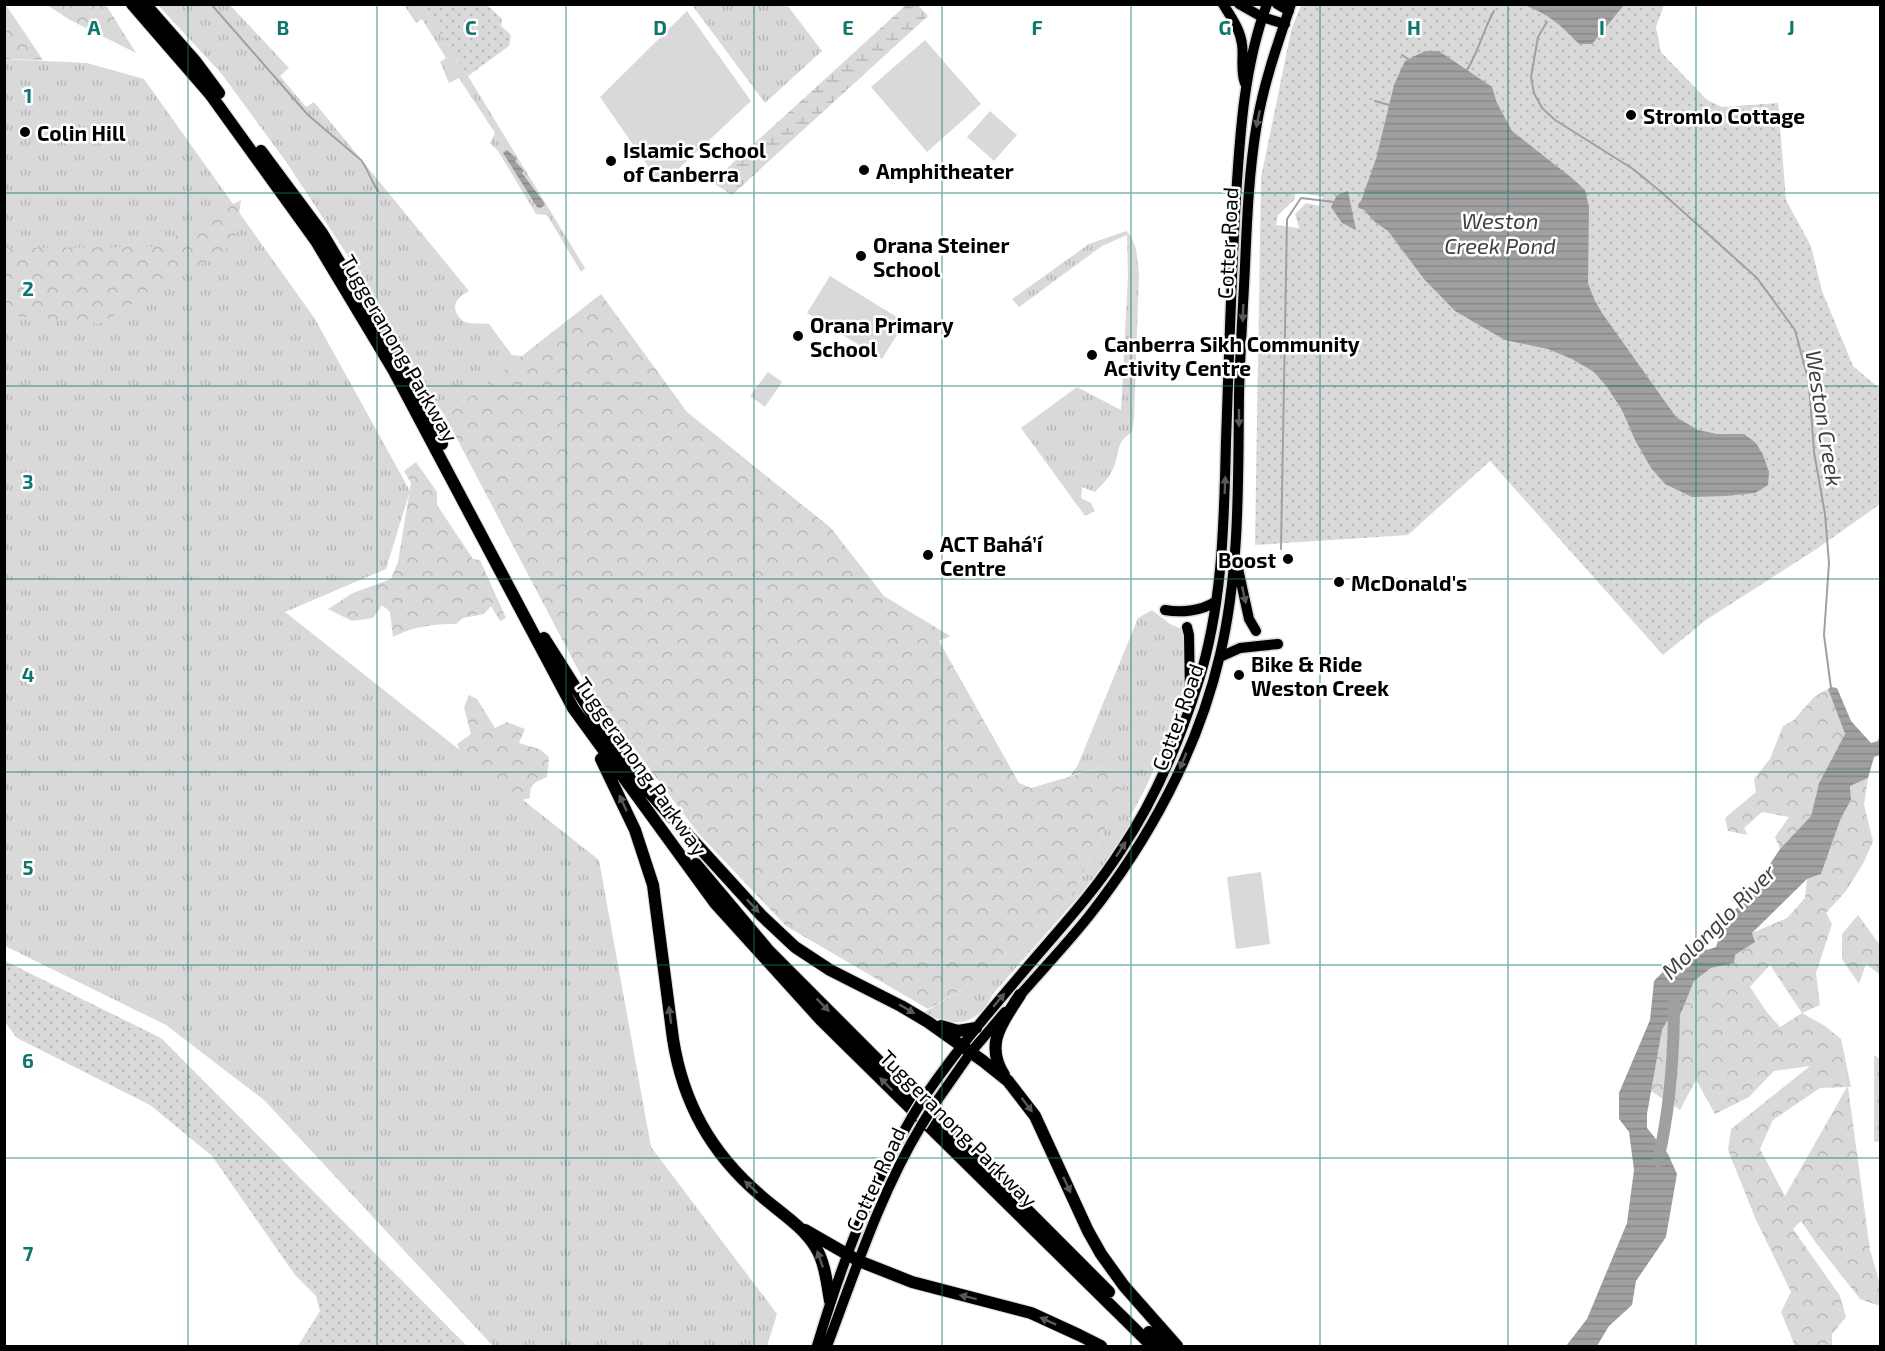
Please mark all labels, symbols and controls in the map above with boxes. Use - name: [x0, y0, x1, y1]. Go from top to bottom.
- text: A: [87, 15, 101, 39]
- text: B: [277, 15, 289, 39]
- text: C: [465, 15, 477, 39]
- text: D: [653, 15, 667, 39]
- text: E: [842, 15, 854, 39]
- text: F: [1031, 15, 1043, 39]
- text: G: [1219, 15, 1231, 39]
- text: H: [1407, 15, 1421, 39]
- text: I: [1599, 15, 1605, 39]
- text: J: [1787, 15, 1795, 39]
- text: 1: [24, 83, 32, 107]
- place label: Stromlo Cottage: [1643, 103, 1805, 128]
- marker: Stromlo Cottage: [1624, 108, 1638, 122]
- one-way arrow: [1253, 109, 1263, 128]
- place label: Colin Hill: [37, 120, 126, 145]
- marker: Colin Hill: [18, 125, 32, 139]
- place label: Islamic School of Canberra: [623, 137, 766, 186]
- marker: Islamic School of Canberra: [604, 154, 618, 168]
- place label: Amphitheater: [876, 158, 1014, 183]
- marker: Amphitheater: [857, 163, 871, 177]
- street label: Cotter Road: [1212, 186, 1242, 300]
- water label: Weston Creek Pond: [1444, 207, 1556, 258]
- place label: Orana Steiner School: [873, 232, 1009, 281]
- marker: Orana Steiner School: [854, 249, 868, 263]
- street label: Tuggeranong Parkway: [336, 250, 464, 446]
- text: 2: [22, 276, 34, 300]
- one-way arrow: [1238, 303, 1247, 322]
- place label: Orana Primary School: [810, 312, 954, 361]
- marker: Orana Primary School: [791, 329, 805, 343]
- place label: Canberra Sikh Community Activity Centre: [1104, 331, 1360, 381]
- marker: Canberra Sikh Community Activity Centre: [1085, 348, 1099, 362]
- water label: Weston Creek: [1801, 348, 1849, 488]
- one-way arrow: [1234, 408, 1244, 427]
- text: 3: [22, 469, 34, 493]
- one-way arrow: [1220, 476, 1230, 495]
- place label: ACT Bahá’í Centre: [940, 531, 1044, 580]
- place label: Boost: [1218, 547, 1276, 572]
- marker: ACT Bahá’í Centre: [921, 548, 935, 562]
- marker: Boost: [1281, 552, 1295, 566]
- place label: McDonald's: [1351, 570, 1467, 595]
- marker: McDonald's: [1332, 575, 1346, 589]
- one-way arrow: [1240, 586, 1249, 605]
- place label: Bike & Ride Weston Creek: [1251, 651, 1389, 700]
- street label: Cotter Road: [1146, 660, 1208, 774]
- text: 4: [22, 662, 35, 686]
- marker: Bike & Ride Weston Creek: [1232, 668, 1246, 682]
- street label: Tuggeranong Parkway: [571, 672, 713, 860]
- one-way arrow: [1178, 752, 1187, 770]
- one-way arrow: [619, 795, 628, 812]
- one-way arrow: [1116, 841, 1127, 857]
- text: 5: [22, 855, 34, 879]
- water label: Molonglo River: [1655, 858, 1781, 984]
- one-way arrow: [745, 898, 759, 912]
- one-way arrow: [992, 993, 1005, 1008]
- one-way arrow: [815, 997, 829, 1011]
- one-way arrow: [898, 1004, 915, 1014]
- one-way arrow: [665, 1005, 674, 1024]
- street label: Tuggeranong Parkway: [875, 1044, 1043, 1212]
- text: 6: [22, 1048, 34, 1072]
- one-way arrow: [879, 1077, 894, 1091]
- one-way arrow: [1021, 1097, 1034, 1113]
- street label: Cotter Road: [840, 1123, 910, 1235]
- one-way arrow: [1063, 1176, 1073, 1194]
- one-way arrow: [744, 1181, 759, 1194]
- text: 7: [23, 1241, 34, 1265]
- one-way arrow: [815, 1250, 824, 1268]
- one-way arrow: [959, 1291, 977, 1301]
- one-way arrow: [1039, 1316, 1056, 1325]

